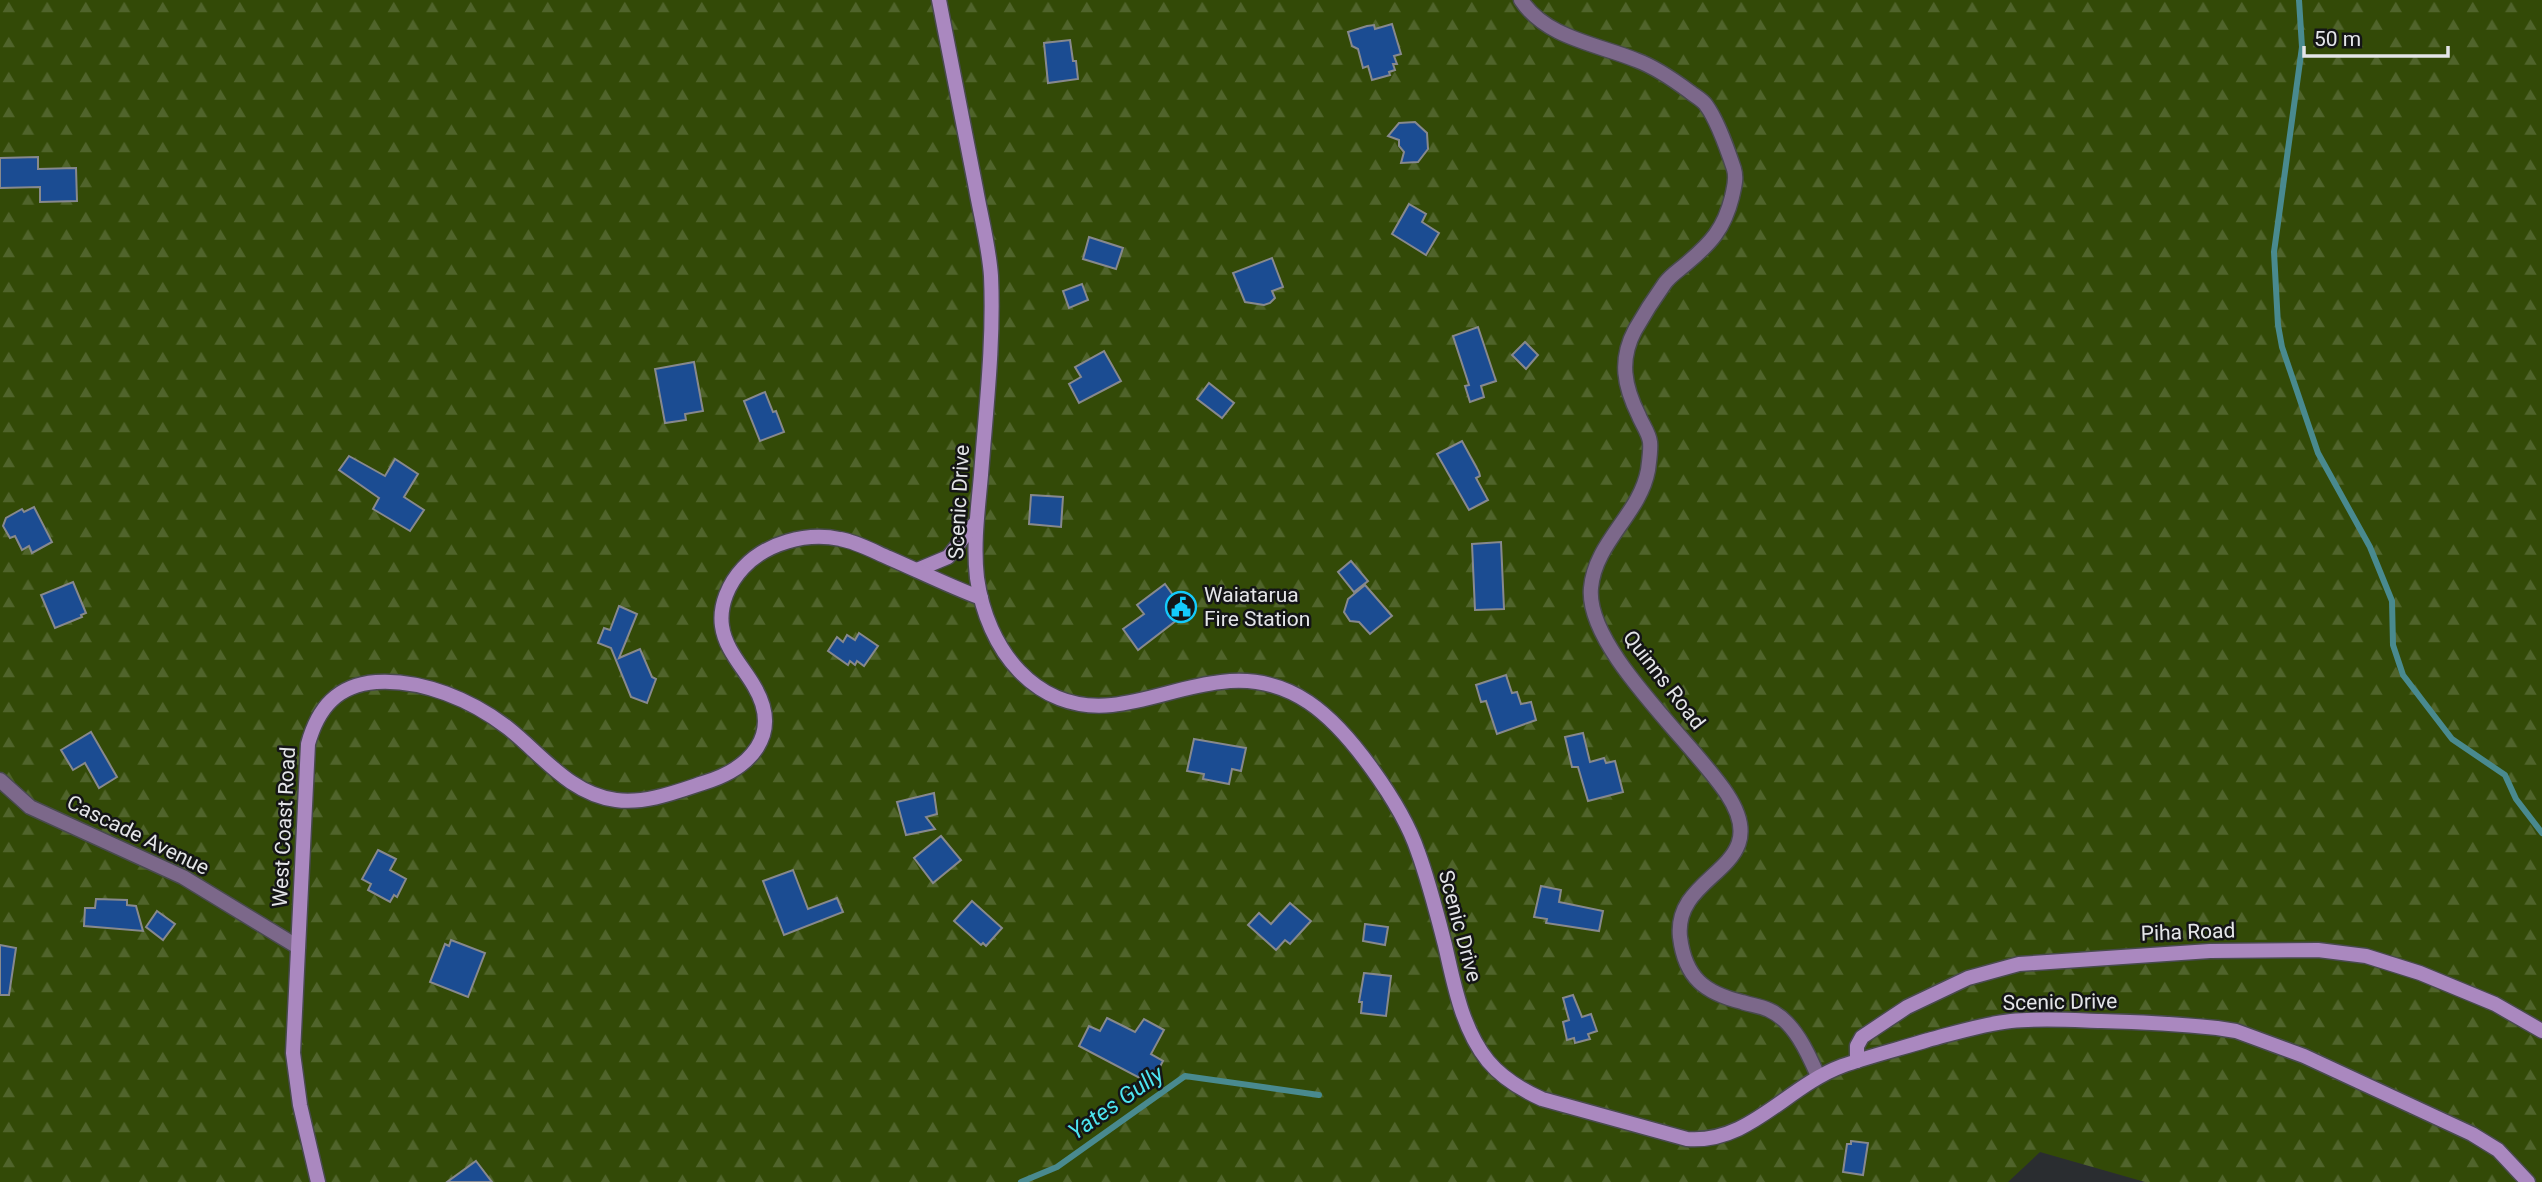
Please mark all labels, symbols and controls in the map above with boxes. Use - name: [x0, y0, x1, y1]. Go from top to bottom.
- scale bar: [2304, 14, 2448, 58]
- text: 50 m: [2314, 27, 2361, 51]
- street label: Scenic Drive: [944, 444, 974, 560]
- place label: Waiatarua Fire Station: [1204, 583, 1310, 631]
- public building icon: Waiatarua Fire Station: [1164, 590, 1198, 624]
- street label: Quinns Road: [1618, 626, 1710, 734]
- street label: West Coast Road: [268, 746, 300, 908]
- street label: Cascade Avenue: [63, 790, 213, 880]
- street label: Scenic Drive: [1434, 868, 1486, 984]
- street label: Piha Road: [2140, 918, 2236, 946]
- street label: Scenic Drive: [2002, 989, 2118, 1015]
- water label: Yates Gully: [1063, 1060, 1170, 1146]

